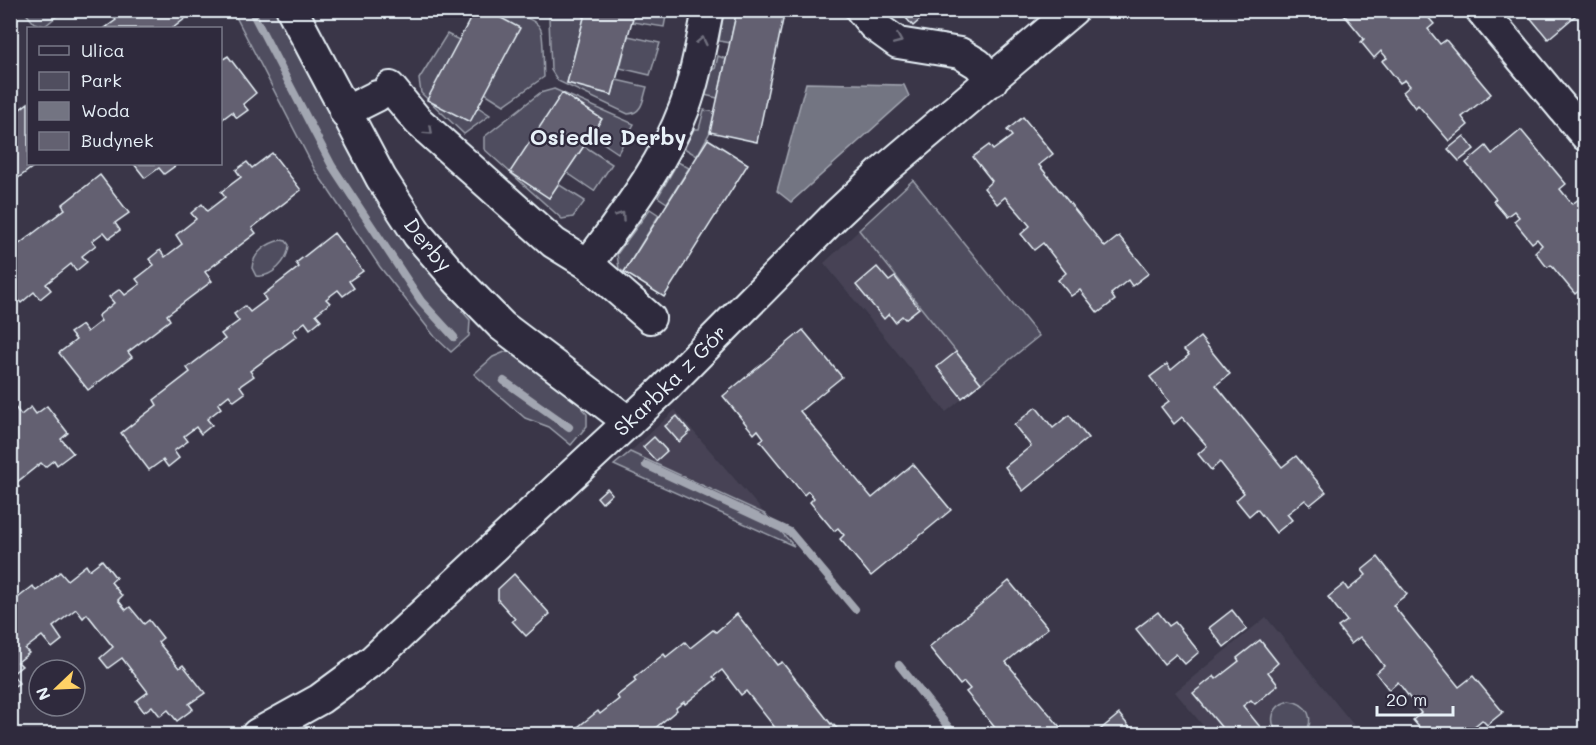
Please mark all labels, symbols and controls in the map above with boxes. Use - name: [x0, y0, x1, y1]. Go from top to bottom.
- legend: [27, 27, 222, 165]
- one-way arrow: [891, 33, 902, 45]
- one-way arrow: [694, 36, 707, 46]
- text: Ulica: [81, 38, 125, 62]
- text: Park: [81, 68, 122, 92]
- text: Woda: [81, 98, 130, 122]
- district label: Osiedle Derby: [530, 122, 686, 151]
- one-way arrow: [423, 124, 433, 135]
- text: Budynek: [81, 128, 154, 152]
- street label: Derby: [399, 212, 459, 277]
- one-way arrow: [614, 212, 625, 223]
- street label: Skarbka z Gór: [607, 318, 732, 441]
- north arrow: [27, 658, 87, 718]
- scale bar: [1377, 679, 1454, 717]
- text: N: [31, 684, 55, 704]
- text: 20 m: [1386, 687, 1427, 711]

